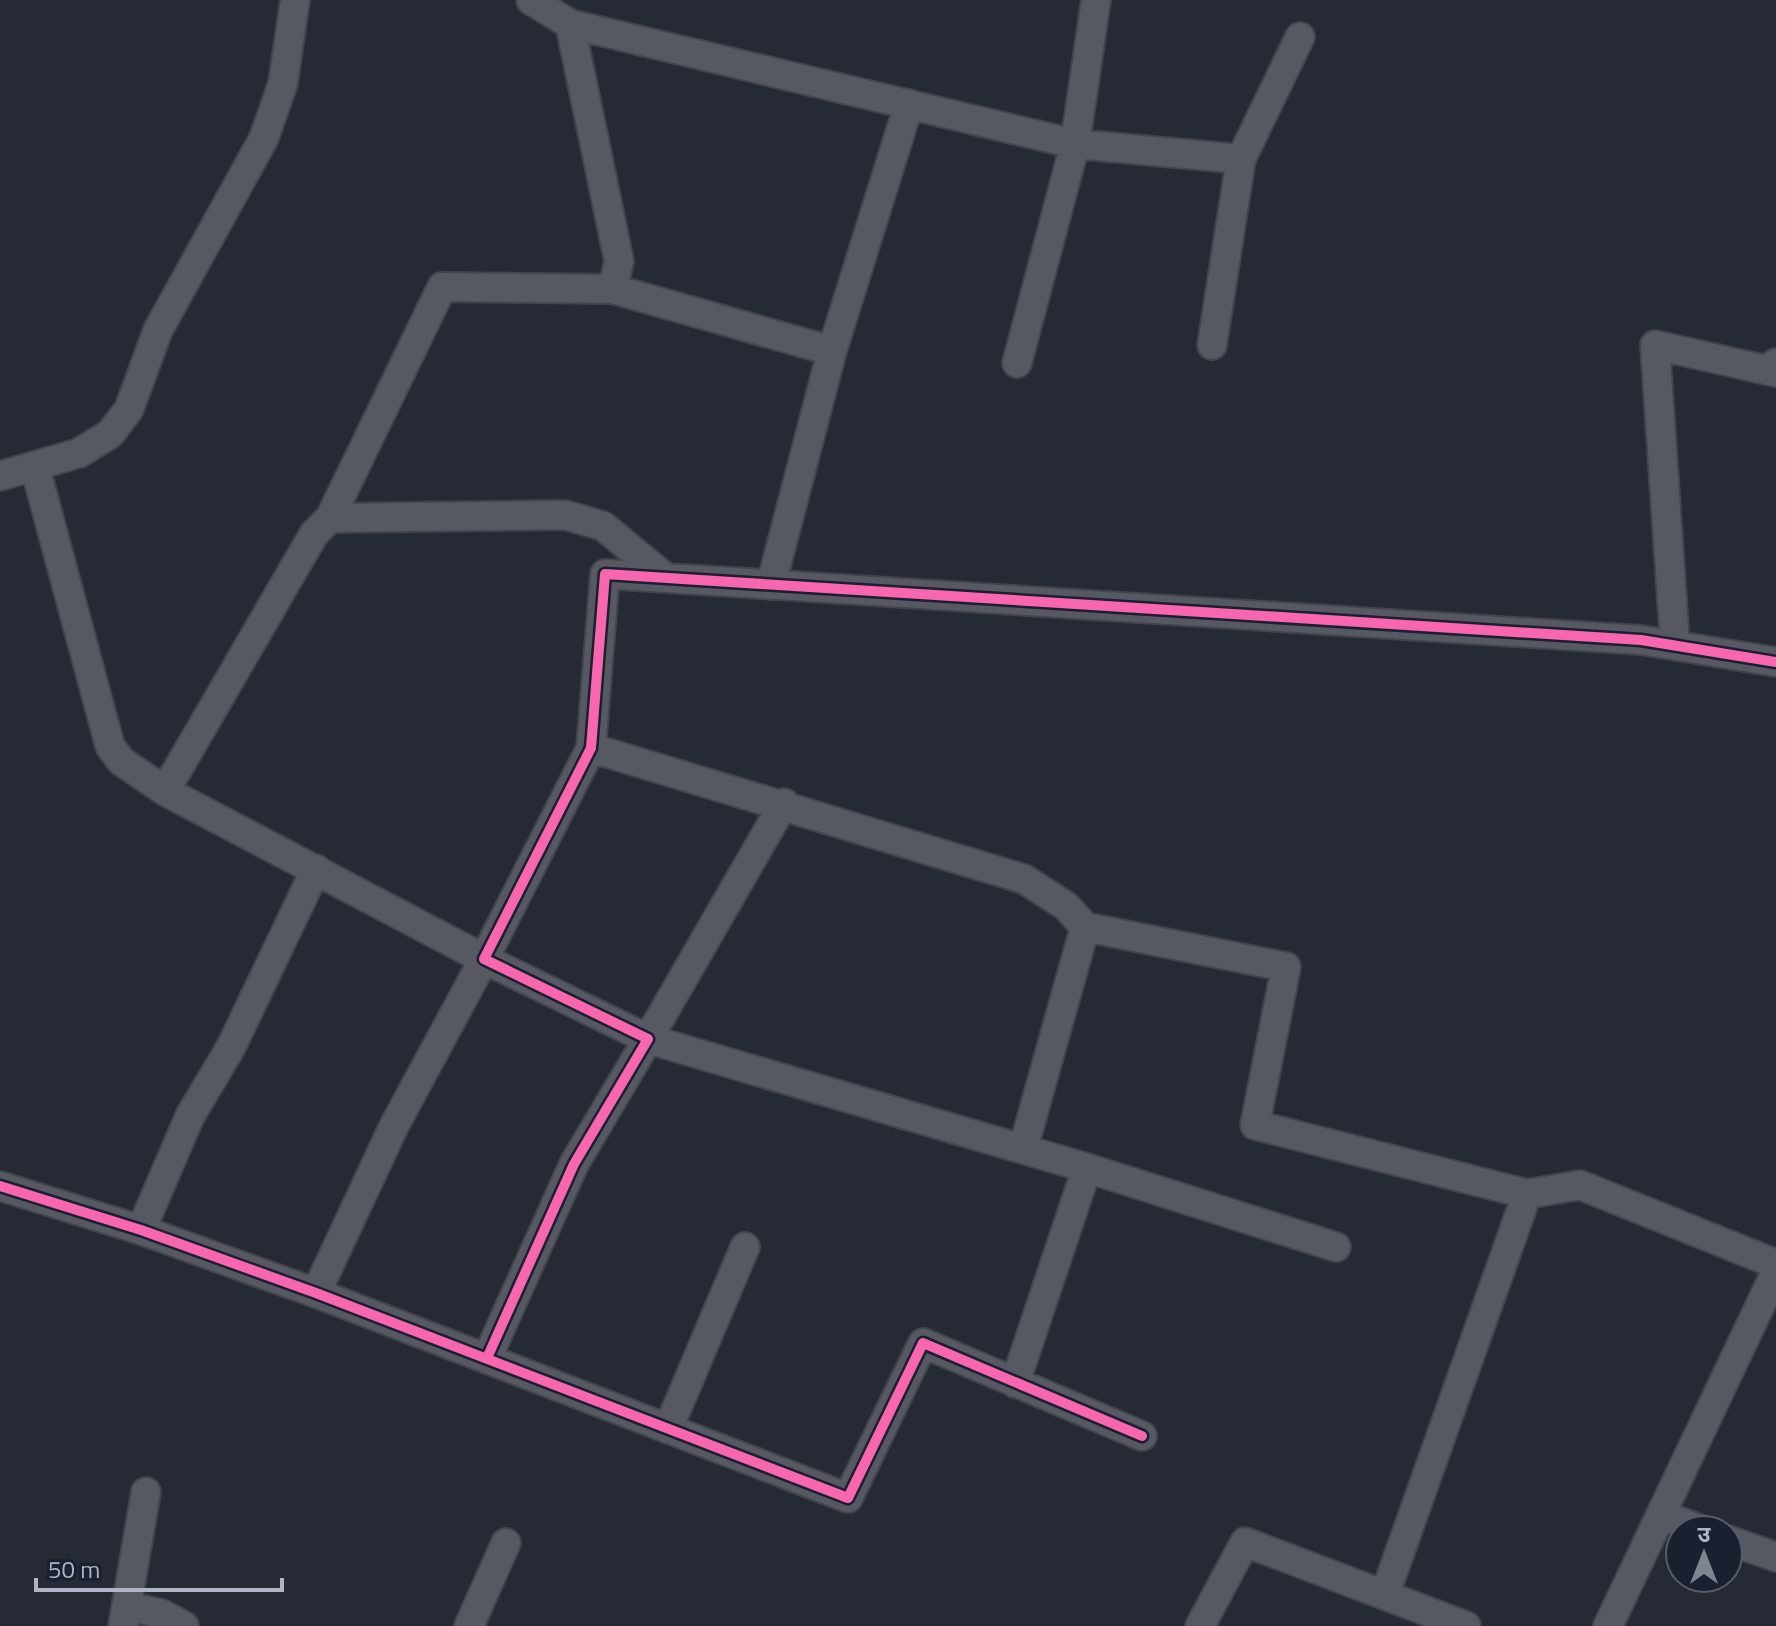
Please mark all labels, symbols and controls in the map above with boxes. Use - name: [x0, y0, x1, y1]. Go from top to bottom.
- north arrow: [1664, 1514, 1744, 1594]
- text: उ: [1698, 1517, 1712, 1551]
- scale bar: [36, 1542, 282, 1592]
- text: 50 m: [48, 1551, 100, 1587]

